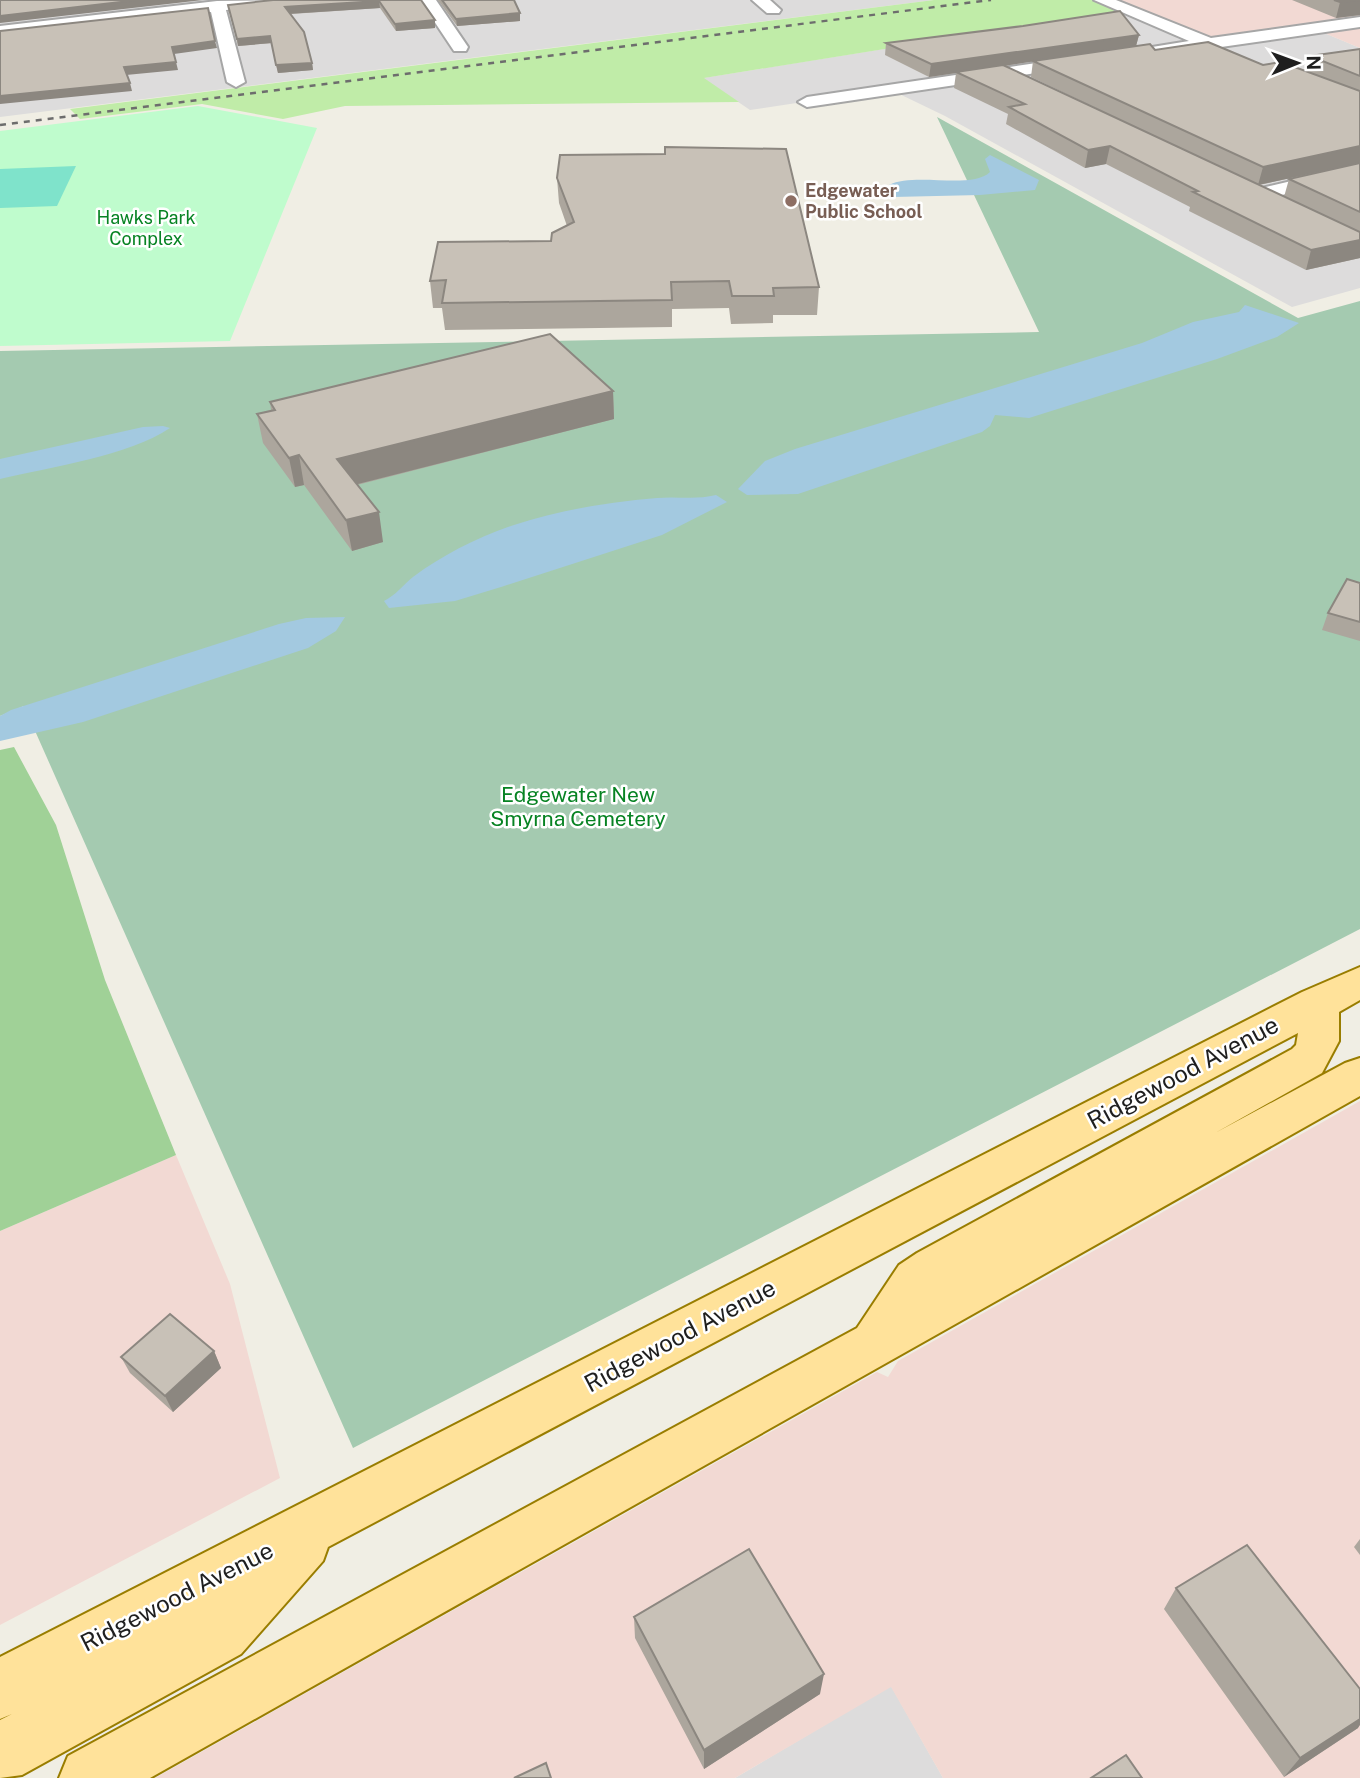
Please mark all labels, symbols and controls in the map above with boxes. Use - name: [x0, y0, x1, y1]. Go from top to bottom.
- north arrow: [1262, 28, 1332, 98]
- text: N: [1303, 55, 1325, 70]
- place label: Edgewater Public School: [805, 180, 922, 222]
- marker: Edgewater Public School: [783, 193, 799, 209]
- park label: Hawks Park Complex: [96, 207, 196, 249]
- park label: Edgewater New Smyrna Cemetery: [490, 782, 666, 831]
- street label: Ridgewood Avenue: [1082, 1010, 1283, 1134]
- street label: Ridgewood Avenue: [579, 1273, 780, 1397]
- street label: Ridgewood Avenue: [76, 1535, 278, 1657]

